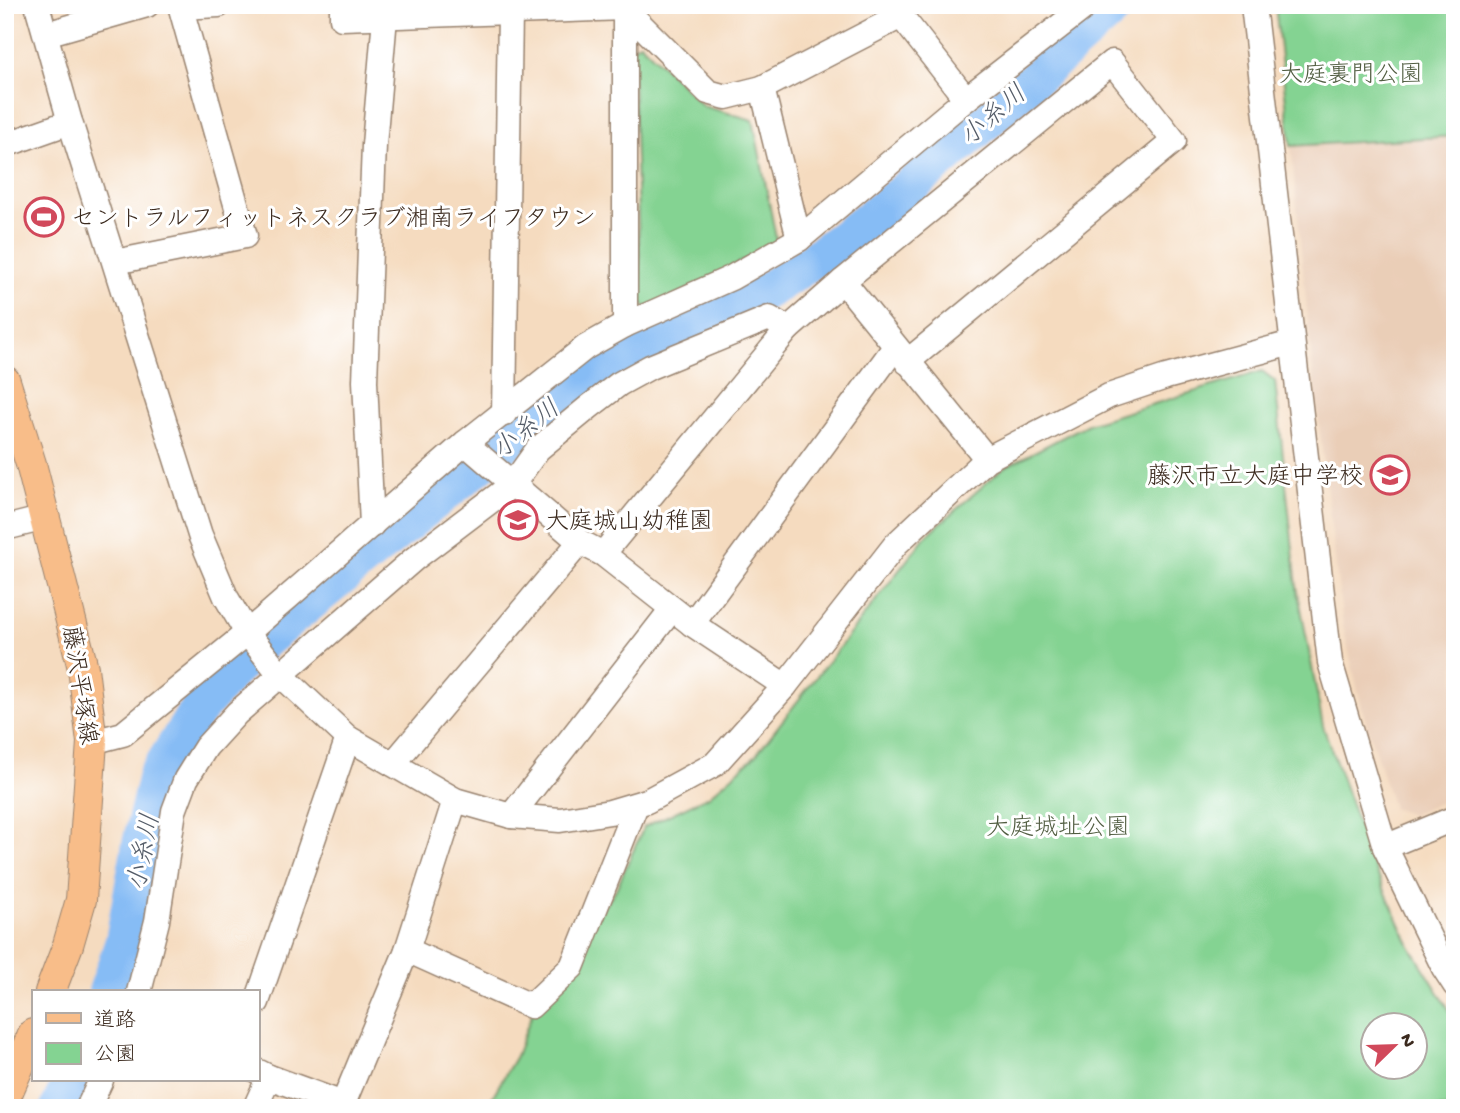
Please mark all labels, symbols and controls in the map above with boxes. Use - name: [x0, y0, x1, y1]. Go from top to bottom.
- park label: 大庭裏門公園: [1279, 61, 1423, 91]
- water label: 小糸川: [954, 79, 1035, 155]
- sports icon: セントラルフィットネスクラブ湘南ライフタウン: [23, 196, 65, 238]
- place label: セントラルフィットネスクラブ湘南ライフタウン: [71, 205, 596, 235]
- water label: 小糸川: [487, 393, 568, 468]
- school or university icon: 藤沢市立大庭中学校: [1369, 454, 1411, 496]
- place label: 藤沢市立大庭中学校: [1147, 463, 1363, 493]
- school or university icon: 大庭城山幼稚園: [497, 499, 539, 541]
- place label: 大庭城山幼稚園: [545, 508, 713, 538]
- street label: 藤沢平塚線: [54, 624, 102, 747]
- water label: 小糸川: [122, 811, 169, 894]
- park label: 大庭城址公園: [986, 814, 1130, 844]
- legend: [32, 990, 259, 1082]
- text: 道路: [94, 1009, 136, 1035]
- north arrow: [1358, 1012, 1428, 1082]
- text: N: [1393, 1031, 1419, 1051]
- text: 公園: [94, 1044, 136, 1069]

